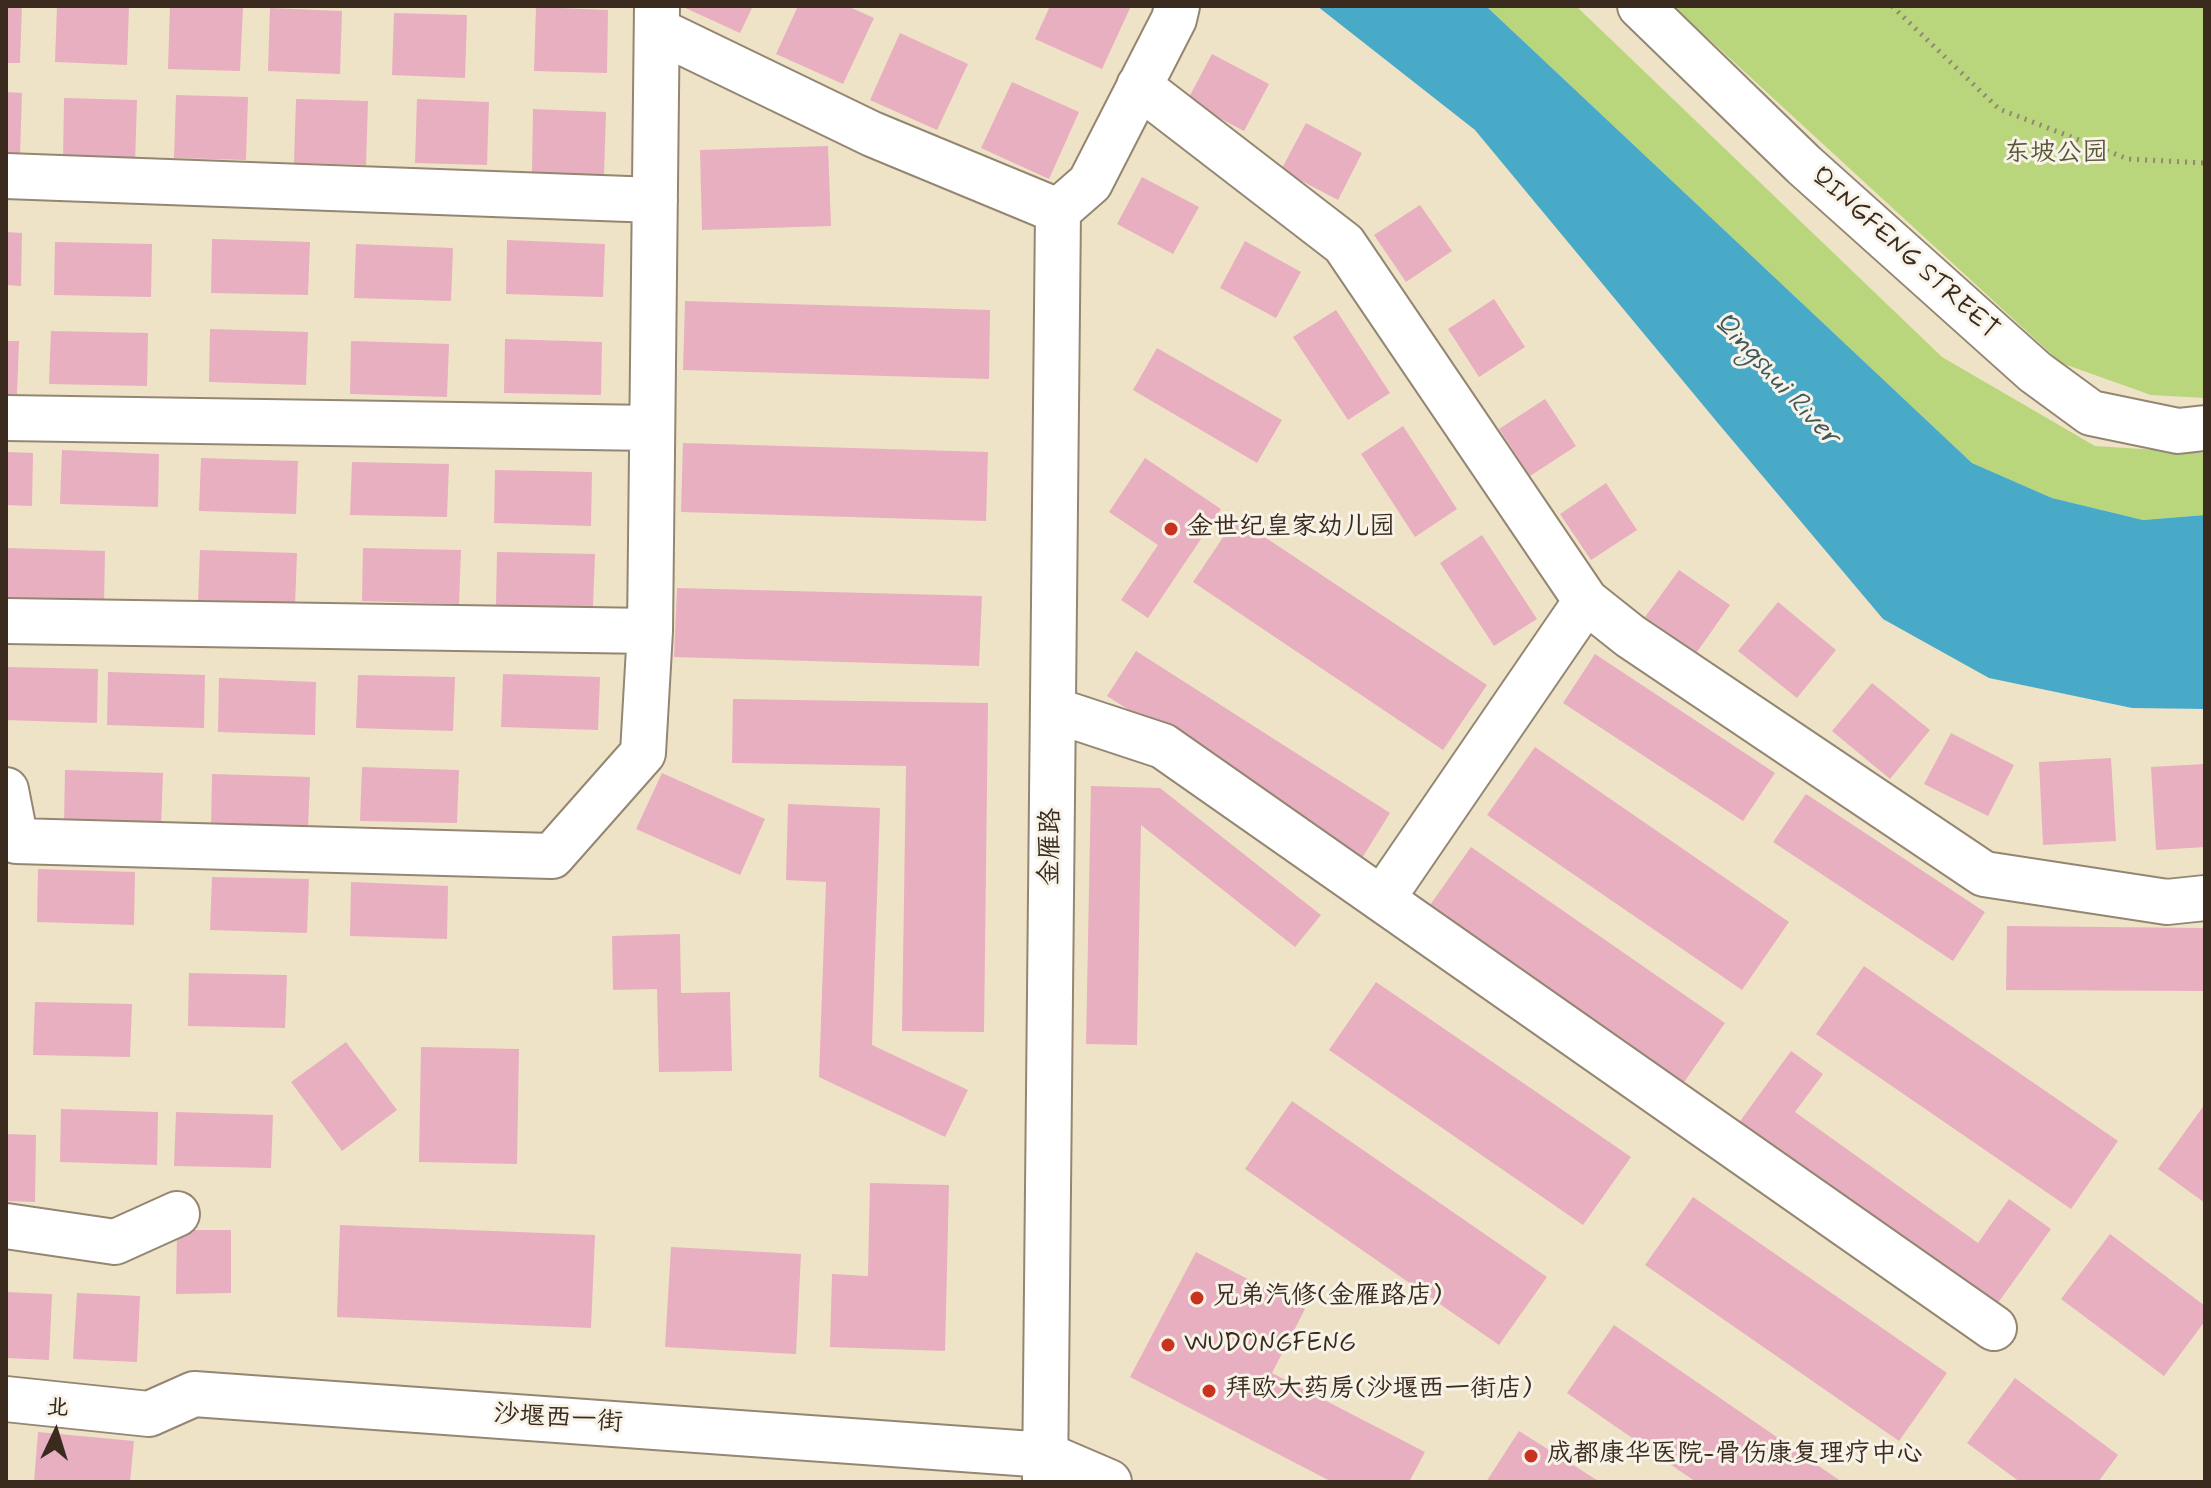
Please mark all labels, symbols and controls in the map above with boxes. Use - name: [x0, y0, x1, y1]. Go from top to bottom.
- park label: 东坡公园: [2004, 139, 2108, 171]
- street label: QINGFENG STREET: [1804, 161, 2004, 347]
- water label: Qingshui River: [1705, 307, 1845, 453]
- place label: 金世纪皇家幼儿园: [1187, 513, 1395, 545]
- marker: 金世纪皇家幼儿园: [1162, 520, 1180, 538]
- street label: 金雁路: [1036, 808, 1068, 886]
- place label: 兄弟汽修(金雁路店): [1213, 1282, 1441, 1314]
- marker: 兄弟汽修(金雁路店): [1188, 1289, 1206, 1307]
- place label: WUDONGFENG: [1184, 1329, 1356, 1361]
- marker: WUDONGFENG: [1159, 1336, 1177, 1354]
- place label: 拜欧大药房(沙堰西一街店): [1225, 1375, 1531, 1407]
- marker: 拜欧大药房(沙堰西一街店): [1200, 1382, 1218, 1400]
- north arrow: [16, 1392, 96, 1472]
- text: 北: [46, 1393, 70, 1423]
- street label: 沙堰西一街: [492, 1400, 624, 1440]
- place label: 成都康华医院-骨伤康复理疗中心: [1547, 1440, 1923, 1472]
- marker: 成都康华医院-骨伤康复理疗中心: [1522, 1447, 1540, 1465]

